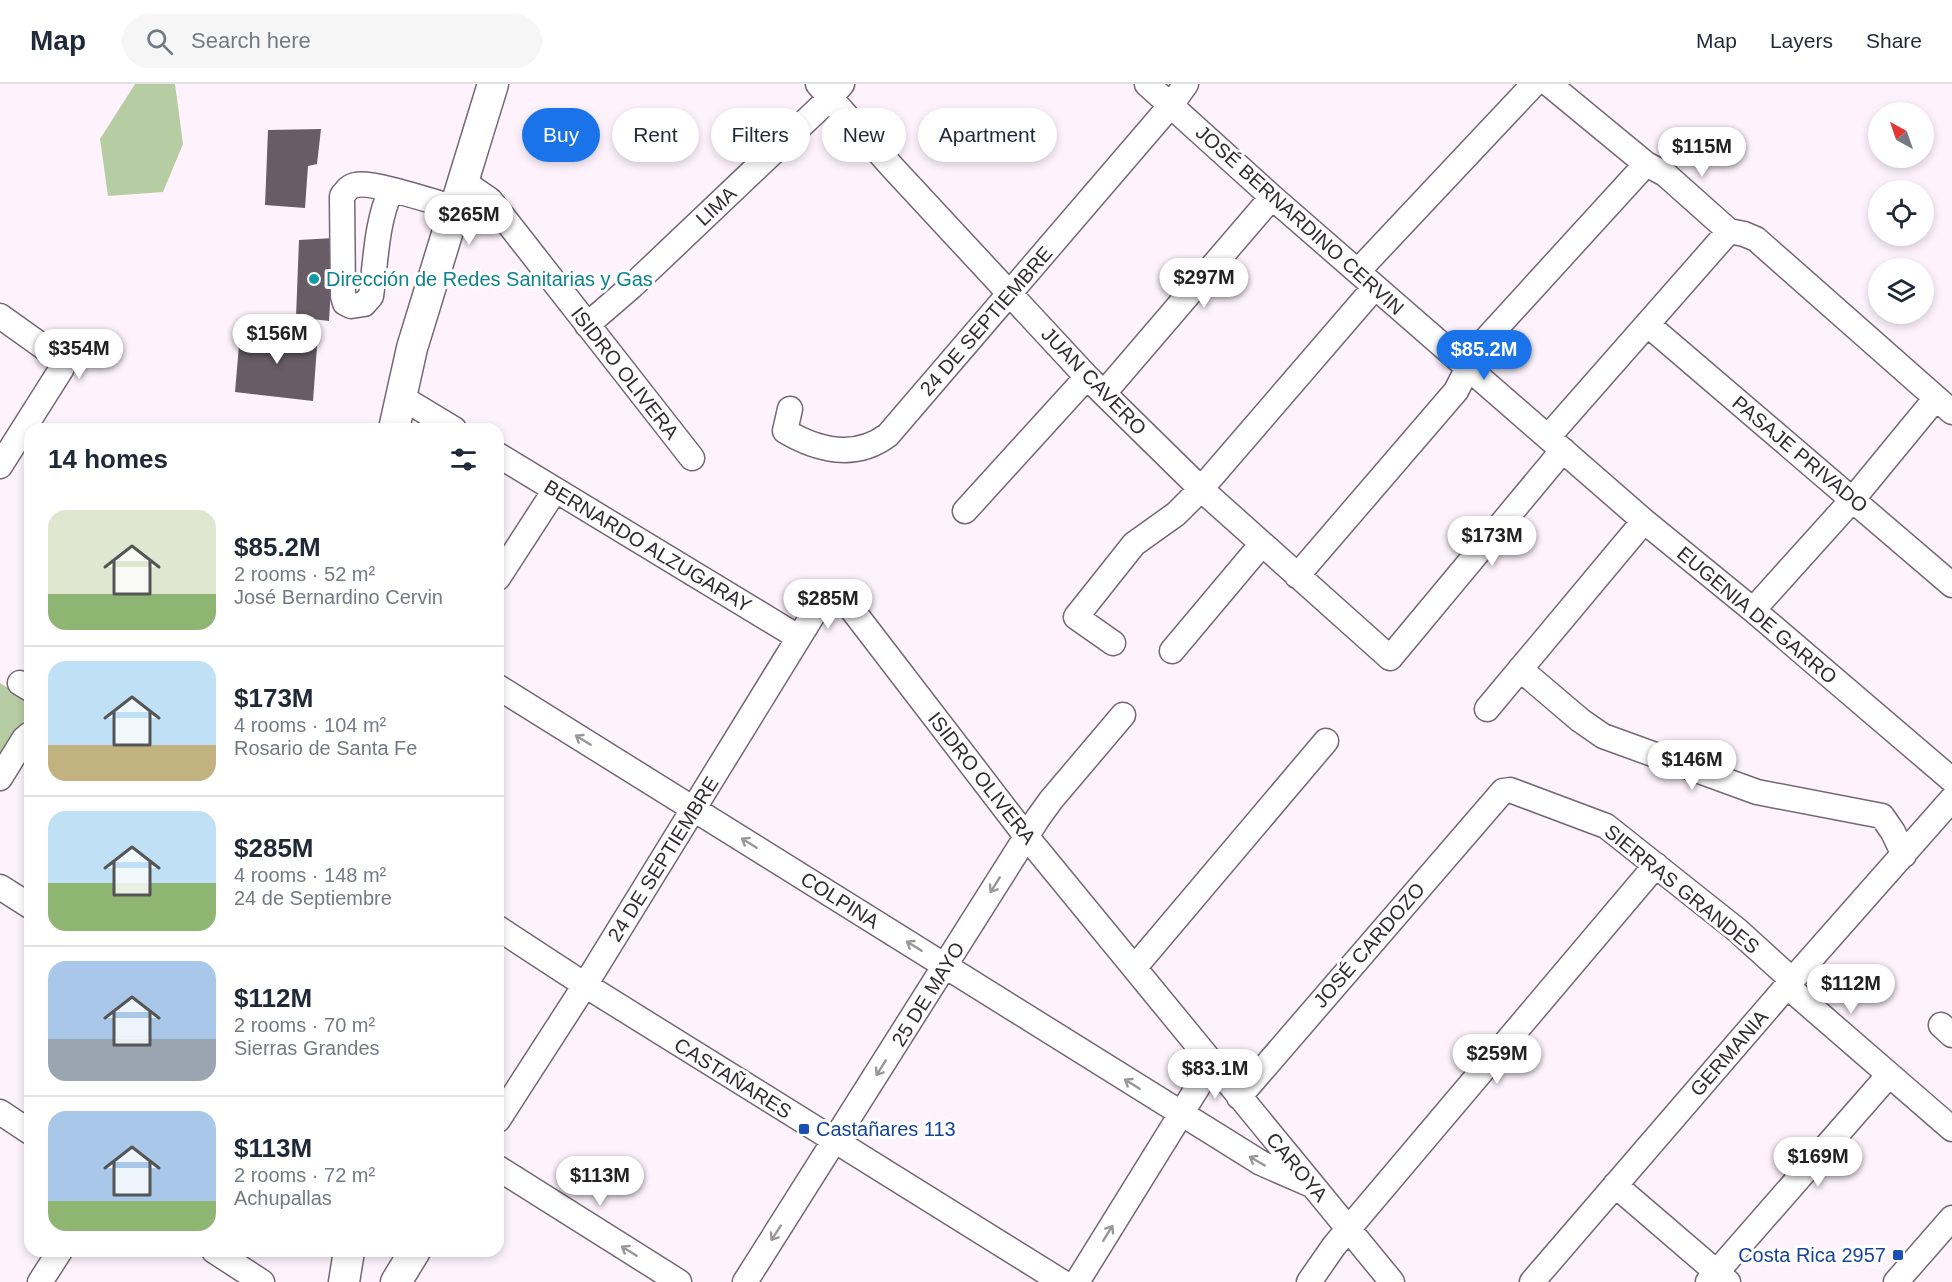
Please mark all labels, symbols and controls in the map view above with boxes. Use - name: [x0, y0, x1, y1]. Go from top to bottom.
- search box: [122, 14, 542, 68]
- text: Map: [30, 25, 86, 56]
- icon: search: [143, 25, 176, 58]
- text: Search here: [191, 28, 311, 53]
- text: Map: [1696, 29, 1737, 52]
- text: Layers: [1770, 29, 1833, 52]
- text: Share: [1866, 29, 1922, 52]
- north arrow: [1868, 102, 1934, 168]
- map controls: [1868, 102, 1934, 324]
- chip: Buy: [522, 108, 600, 162]
- chip: Rent: [612, 108, 699, 162]
- chip: Filters: [711, 108, 810, 162]
- chip: New: [822, 108, 906, 162]
- chip: Apartment: [918, 108, 1057, 162]
- street label: JOSÉ BERNARDINO CERVIN: [1192, 121, 1408, 319]
- pin: $115M: [1660, 127, 1744, 178]
- text: $115M: [1672, 135, 1732, 157]
- button: locate: [1868, 180, 1934, 246]
- street label: LIMA: [691, 182, 741, 230]
- pin: $265M: [427, 195, 511, 246]
- text: $265M: [438, 203, 500, 225]
- street label: 24 DE SEPTIEMBRE: [915, 242, 1057, 400]
- pin: $297M: [1162, 258, 1246, 309]
- button: layers: [1868, 258, 1934, 324]
- text: $297M: [1173, 266, 1235, 288]
- place label: Dirección de Redes Sanitarias y Gas: [326, 268, 653, 290]
- marker: Dirección de Redes Sanitarias y Gas: [307, 272, 321, 286]
- street label: ISIDRO OLIVERA: [567, 303, 684, 444]
- pin: $156M: [235, 314, 319, 365]
- text: $156M: [246, 322, 308, 344]
- street label: JUAN CAVERO: [1037, 323, 1151, 439]
- pin: $354M: [37, 329, 121, 380]
- pin: $85.2M: [1435, 330, 1533, 381]
- text: $354M: [48, 337, 110, 359]
- text: $85.2M: [1451, 338, 1517, 360]
- street label: PASAJE PRIVADO: [1728, 391, 1872, 517]
- icon: filters: [447, 443, 480, 476]
- text: 14 homes: [48, 444, 168, 474]
- street label: BERNARDO ALZUGARAY: [541, 475, 755, 617]
- pin: $173M: [1450, 516, 1534, 567]
- text: $173M: [1461, 524, 1523, 546]
- text: $85.2M: [234, 532, 321, 562]
- icon: home: [96, 534, 168, 606]
- street label: EUGENIA DE GARRO: [1673, 542, 1841, 688]
- text: 2 rooms · 52 m²: [234, 563, 375, 585]
- pin: $285M: [786, 579, 870, 630]
- text: José Bernardino Cervin: [234, 586, 443, 608]
- text: $285M: [797, 587, 859, 609]
- text: $173M: [234, 683, 314, 713]
- icon: home: [96, 685, 168, 757]
- street label: ISIDRO OLIVERA: [924, 708, 1041, 849]
- text: 4 rooms · 104 m²: [234, 714, 386, 736]
- one-way arrow: [575, 734, 592, 746]
- text: Rosario de Santa Fe: [234, 737, 417, 759]
- pin: $146M: [1650, 740, 1734, 791]
- text: $146M: [1661, 748, 1723, 770]
- street label: 24 DE SEPTIEMBRE: [603, 773, 723, 945]
- street label: SIERRAS GRANDES: [1600, 820, 1764, 958]
- text: $285M: [234, 833, 314, 863]
- icon: home: [96, 835, 168, 907]
- one-way arrow: [741, 837, 758, 849]
- text: 4 rooms · 148 m²: [234, 864, 386, 886]
- street label: COLPINA: [797, 867, 884, 933]
- one-way arrow: [989, 876, 1001, 893]
- street label: JOSÉ CARDOZO: [1309, 878, 1429, 1012]
- text: 24 de Septiembre: [234, 887, 392, 909]
- street label: 25 DE MAYO: [887, 938, 969, 1050]
- one-way arrow: [906, 940, 923, 952]
- pin: $112M: [1809, 964, 1893, 1015]
- text: $112M: [1821, 972, 1881, 994]
- text: $112M: [234, 983, 312, 1013]
- icon: home: [96, 985, 168, 1057]
- street label: GERMANIA: [1686, 1005, 1773, 1100]
- text: 2 rooms · 70 m²: [234, 1014, 375, 1036]
- street label: CASTAÑARES: [670, 1032, 796, 1123]
- pin: $259M: [1455, 1034, 1539, 1085]
- text: Sierras Grandes: [234, 1037, 380, 1059]
- text: $259M: [1466, 1042, 1528, 1064]
- pin: $83.1M: [1166, 1049, 1264, 1100]
- text: $83.1M: [1182, 1057, 1248, 1079]
- one-way arrow: [875, 1060, 887, 1076]
- one-way arrow: [1125, 1078, 1141, 1090]
- place label: Castañares 113: [816, 1118, 956, 1140]
- marker: Castañares 113: [797, 1122, 811, 1136]
- street label: CAROYA: [1262, 1128, 1333, 1206]
- text: $113M: [234, 1133, 312, 1163]
- icon: home: [96, 1135, 168, 1207]
- pin: $169M: [1776, 1137, 1860, 1188]
- text: $169M: [1787, 1145, 1849, 1167]
- one-way arrow: [1249, 1155, 1267, 1166]
- pin: $113M: [558, 1156, 642, 1207]
- text: 2 rooms · 72 m²: [234, 1164, 375, 1186]
- text: $113M: [570, 1164, 630, 1186]
- text: Achupallas: [234, 1187, 332, 1209]
- one-way arrow: [770, 1224, 782, 1241]
- one-way arrow: [1101, 1224, 1114, 1241]
- one-way arrow: [621, 1244, 638, 1257]
- place label: Costa Rica 2957: [1738, 1244, 1886, 1266]
- marker: Costa Rica 2957: [1891, 1248, 1905, 1262]

